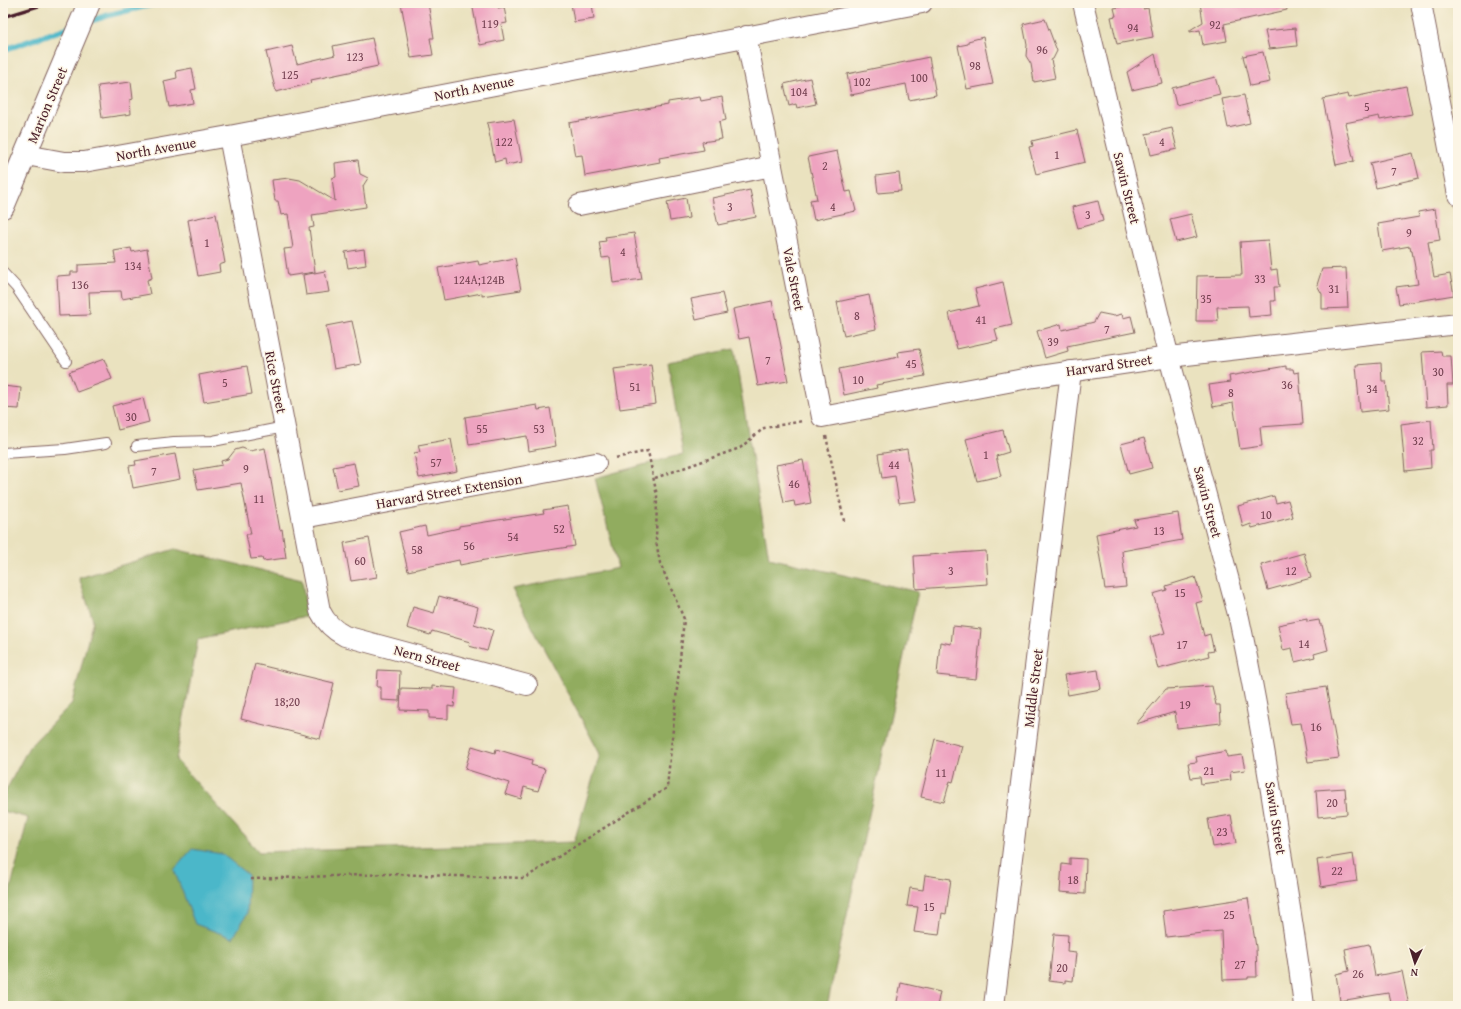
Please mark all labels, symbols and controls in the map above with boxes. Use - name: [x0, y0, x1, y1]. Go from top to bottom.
- house number: 119: [481, 15, 499, 32]
- house number: 92: [1209, 16, 1221, 33]
- house number: 94: [1127, 19, 1139, 36]
- house number: 96: [1036, 41, 1048, 58]
- house number: 123: [346, 48, 364, 65]
- house number: 98: [969, 57, 981, 74]
- street label: Marion Street: [22, 64, 72, 146]
- house number: 125: [281, 66, 299, 83]
- house number: 100: [910, 69, 928, 86]
- street label: North Avenue: [432, 70, 516, 106]
- house number: 102: [853, 73, 871, 90]
- house number: 104: [790, 83, 808, 100]
- house number: 5: [1364, 98, 1370, 115]
- street label: North Avenue: [114, 132, 198, 166]
- house number: 122: [495, 133, 513, 150]
- house number: 4: [1159, 133, 1165, 150]
- house number: 1: [1054, 146, 1060, 163]
- street label: Sawin Street: [1108, 150, 1146, 226]
- house number: 2: [822, 157, 828, 174]
- house number: 7: [1391, 163, 1397, 180]
- house number: 3: [727, 198, 733, 215]
- house number: 4: [830, 198, 836, 215]
- house number: 3: [1085, 206, 1091, 223]
- house number: 9: [1406, 224, 1412, 241]
- house number: 1: [204, 234, 210, 251]
- house number: 4: [620, 243, 626, 260]
- street label: Vale Street: [778, 246, 810, 312]
- house number: 134: [124, 257, 142, 274]
- house number: 33: [1254, 270, 1266, 287]
- house number: 124A;124B: [453, 271, 505, 288]
- house number: 136: [71, 276, 89, 293]
- house number: 31: [1328, 280, 1340, 297]
- house number: 35: [1200, 290, 1212, 307]
- house number: 8: [854, 307, 860, 324]
- house number: 41: [975, 311, 987, 328]
- house number: 7: [1104, 321, 1110, 338]
- house number: 39: [1047, 333, 1059, 350]
- street label: Rice Street: [260, 349, 292, 415]
- street label: Harvard Street: [1065, 349, 1153, 381]
- house number: 7: [765, 352, 771, 369]
- house number: 45: [905, 355, 917, 372]
- house number: 30: [1432, 363, 1444, 380]
- house number: 10: [852, 371, 864, 388]
- house number: 5: [222, 374, 228, 391]
- house number: 36: [1281, 376, 1293, 393]
- house number: 51: [629, 378, 641, 395]
- house number: 34: [1366, 380, 1378, 397]
- house number: 8: [1228, 384, 1234, 401]
- house number: 30: [125, 408, 137, 425]
- house number: 55: [476, 420, 488, 437]
- house number: 53: [533, 420, 545, 437]
- house number: 32: [1412, 432, 1424, 449]
- house number: 1: [983, 446, 989, 463]
- house number: 57: [430, 454, 442, 471]
- house number: 44: [888, 456, 900, 473]
- house number: 9: [243, 460, 249, 477]
- house number: 7: [151, 463, 157, 480]
- street label: Sawin Street: [1189, 464, 1227, 540]
- street label: Harvard Street Extension: [375, 468, 524, 514]
- house number: 46: [788, 475, 800, 492]
- house number: 11: [253, 490, 265, 507]
- house number: 10: [1260, 506, 1272, 523]
- house number: 52: [553, 520, 565, 537]
- house number: 13: [1153, 522, 1165, 539]
- house number: 54: [507, 528, 519, 545]
- house number: 56: [463, 537, 475, 554]
- house number: 58: [411, 541, 423, 558]
- house number: 60: [354, 552, 366, 569]
- house number: 3: [948, 562, 954, 579]
- house number: 12: [1285, 562, 1297, 579]
- house number: 15: [1174, 584, 1186, 601]
- house number: 14: [1298, 635, 1310, 652]
- house number: 17: [1176, 636, 1188, 653]
- street label: Nern Street: [392, 640, 462, 676]
- street label: Middle Street: [1018, 647, 1048, 729]
- house number: 18;20: [274, 693, 300, 710]
- house number: 19: [1179, 696, 1191, 713]
- house number: 16: [1310, 718, 1322, 735]
- house number: 21: [1203, 762, 1215, 779]
- house number: 11: [935, 764, 947, 781]
- street label: Sawin Street: [1260, 780, 1292, 856]
- house number: 20: [1326, 794, 1338, 811]
- house number: 23: [1216, 823, 1228, 840]
- house number: 22: [1331, 862, 1343, 879]
- house number: 18: [1067, 871, 1079, 888]
- house number: 15: [923, 898, 935, 915]
- house number: 25: [1223, 906, 1235, 923]
- north arrow: [1395, 943, 1435, 983]
- house number: 27: [1234, 956, 1246, 973]
- house number: 20: [1056, 959, 1068, 976]
- house number: 26: [1352, 965, 1364, 982]
- text: N: [1409, 965, 1419, 981]

